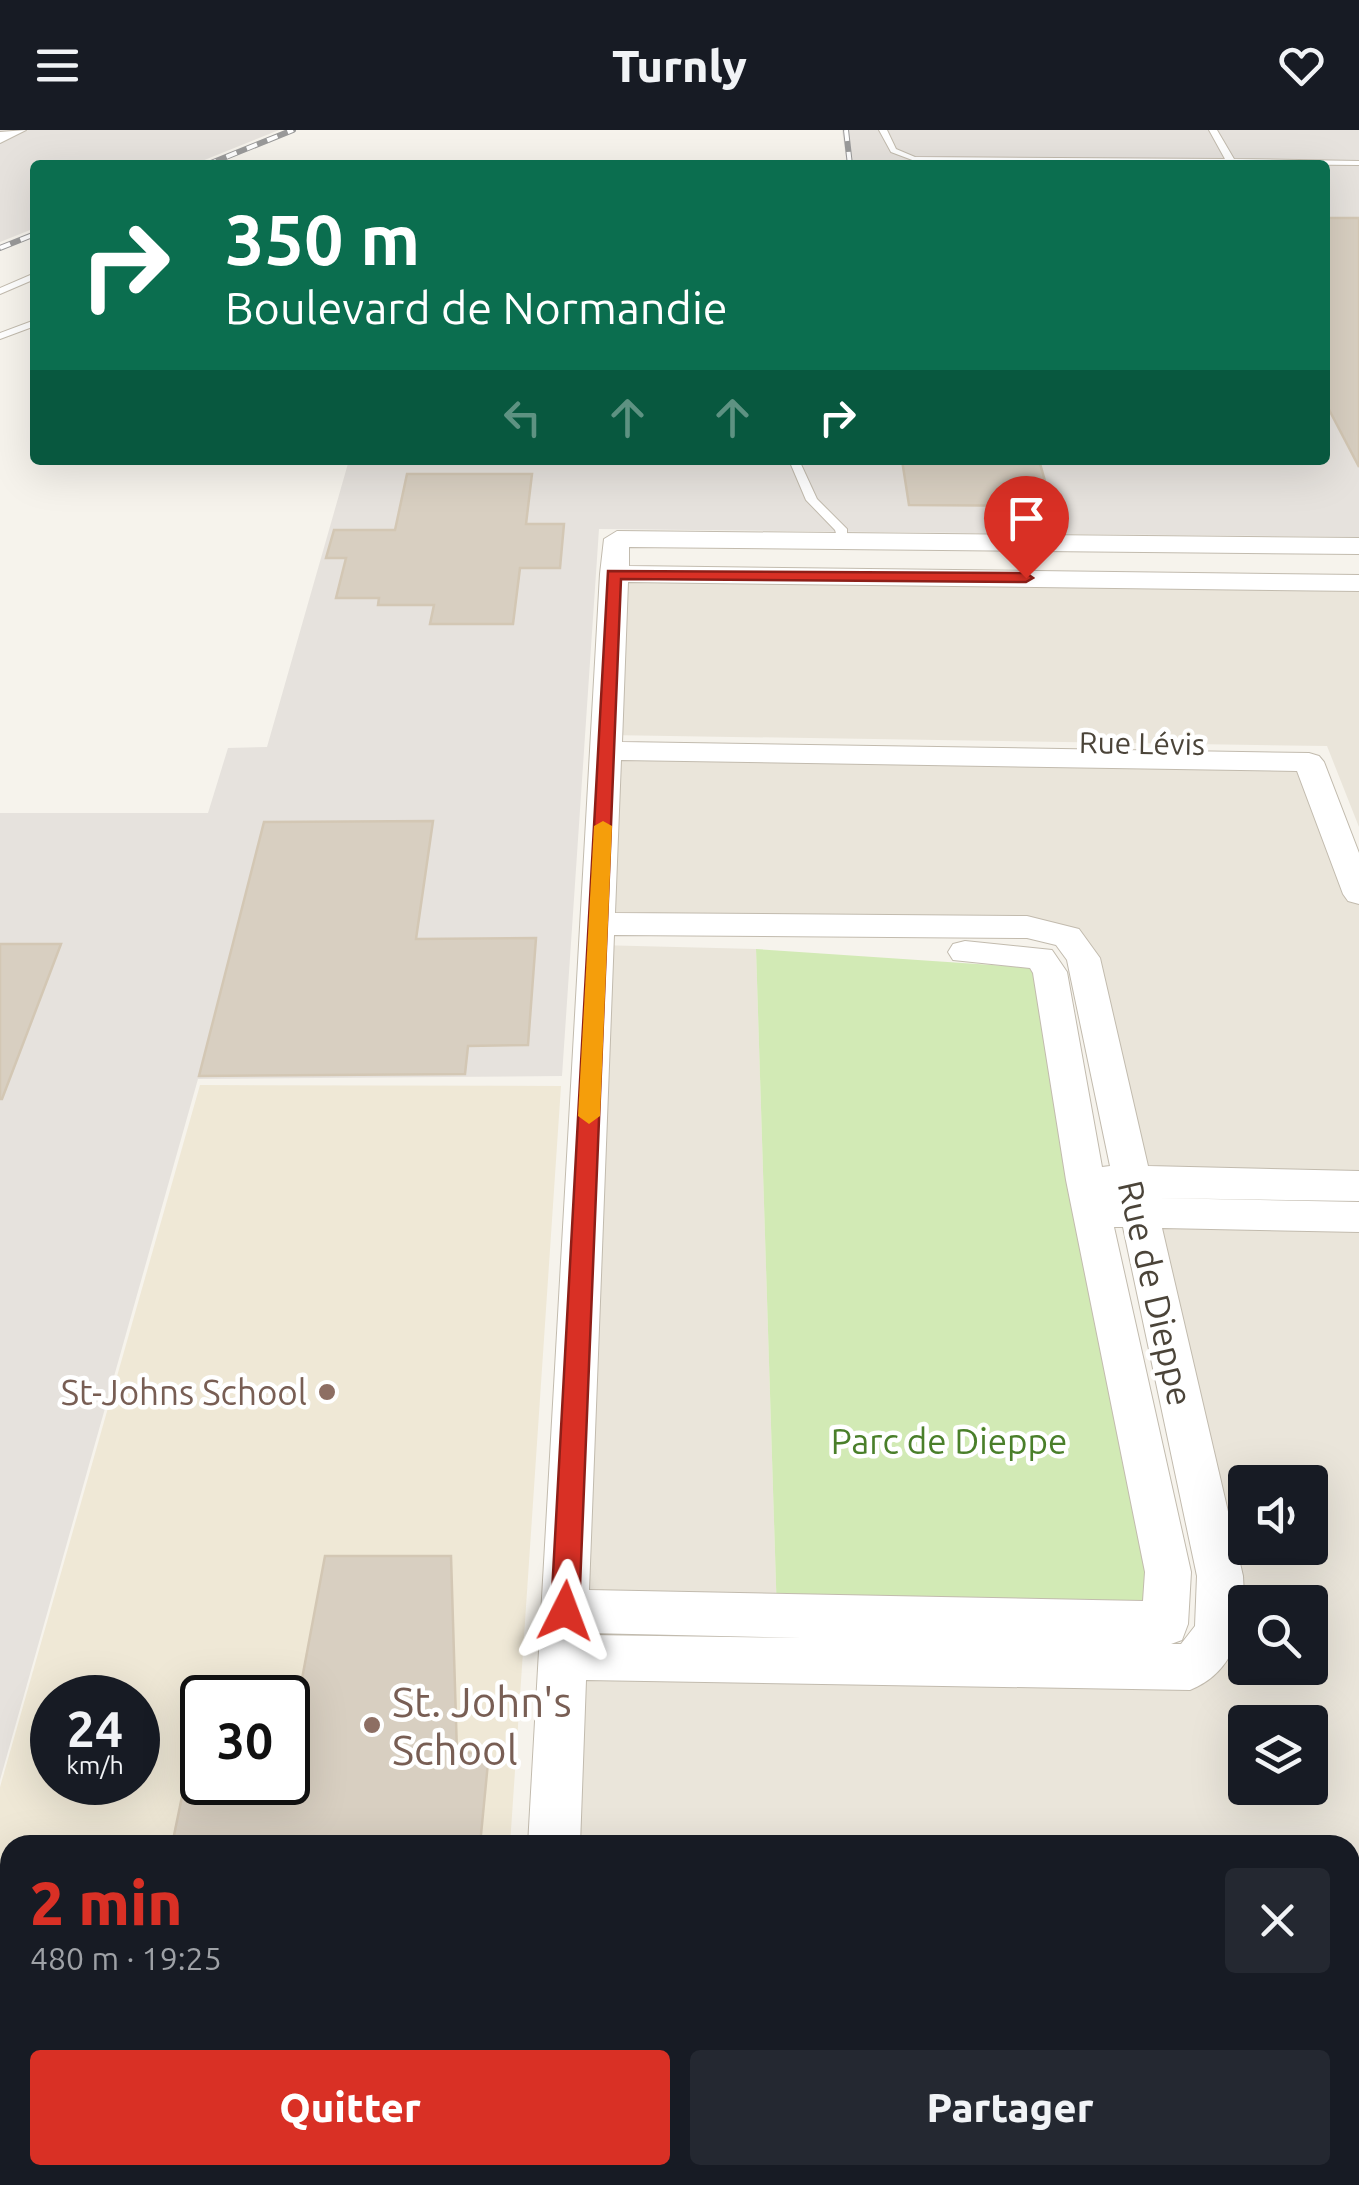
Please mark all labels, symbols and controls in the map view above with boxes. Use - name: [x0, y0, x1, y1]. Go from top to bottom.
- icon: menu: [30, 38, 85, 93]
- icon: heart: [1274, 38, 1329, 93]
- text: Turnly: [612, 40, 747, 91]
- icon: right: [60, 200, 190, 330]
- text: 350 m: [225, 200, 420, 278]
- text: Boulevard de Normandie: [225, 282, 728, 333]
- icon: left: [495, 390, 550, 445]
- icon: ahead: [600, 390, 655, 445]
- icon: ahead: [705, 390, 760, 445]
- icon: right: [810, 390, 865, 445]
- pin: [984, 476, 1069, 579]
- icon: arrive: [999, 491, 1054, 546]
- street label: Rue Lévis: [1079, 725, 1205, 761]
- street label: Rue de Dieppe: [1111, 1177, 1201, 1409]
- place label: St-Johns School: [61, 1372, 307, 1412]
- marker: St-Johns School: [316, 1381, 338, 1403]
- park label: Parc de Dieppe: [831, 1421, 1067, 1461]
- map controls: [1228, 1465, 1328, 1805]
- button: sound: [1228, 1465, 1328, 1565]
- position arrow: [513, 1559, 617, 1663]
- button: search: [1228, 1585, 1328, 1685]
- speed limit sign: 30: [180, 1675, 310, 1805]
- place label: St. John's School: [392, 1678, 572, 1773]
- text: 24: [67, 1700, 123, 1756]
- button: layers: [1228, 1705, 1328, 1805]
- marker: St. John's School: [361, 1714, 383, 1736]
- text: km/h: [66, 1751, 124, 1779]
- button: close: [1225, 1868, 1330, 1973]
- text: 2 min: [30, 1869, 183, 1936]
- text: 480 m · 19:25: [30, 1940, 222, 1976]
- button: Quitter: [30, 2050, 670, 2165]
- button: Partager: [690, 2050, 1330, 2165]

